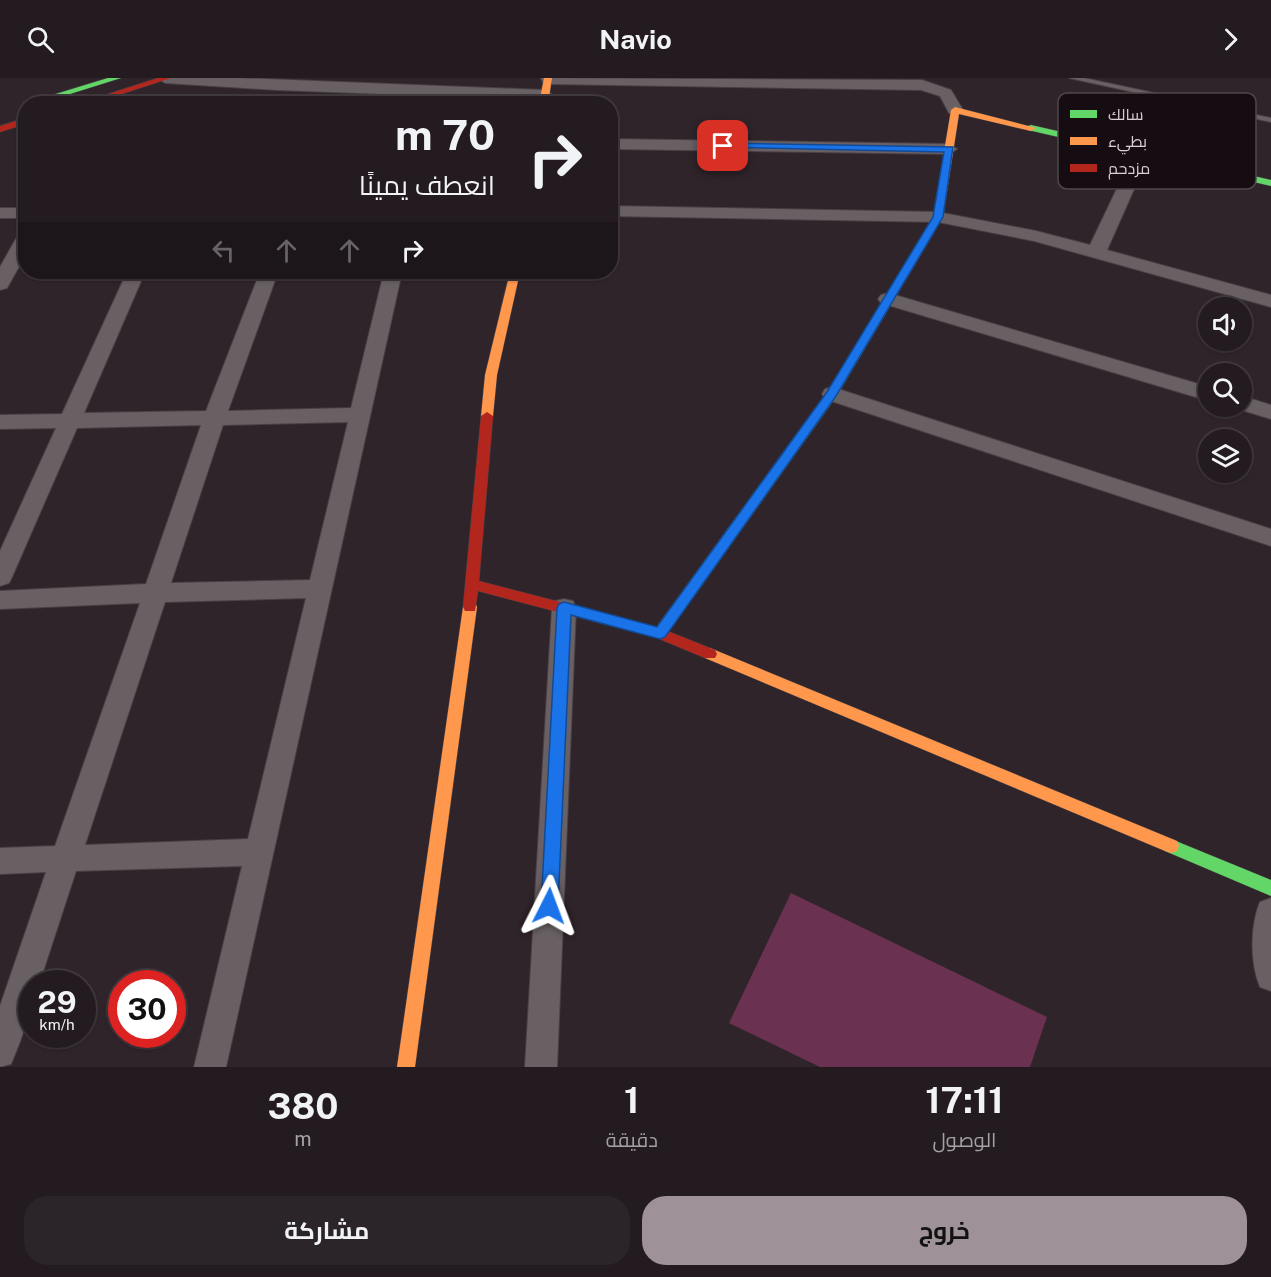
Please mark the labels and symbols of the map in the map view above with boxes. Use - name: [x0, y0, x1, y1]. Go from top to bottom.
- legend: [1058, 93, 1256, 189]
- text: سالك: [1108, 105, 1143, 124]
- pin: [697, 120, 748, 171]
- text: بطيء: [1108, 132, 1147, 155]
- text: مزدحم: [1108, 159, 1150, 180]
- position arrow: [517, 874, 581, 938]
- speed limit sign: 30: [108, 970, 186, 1048]

